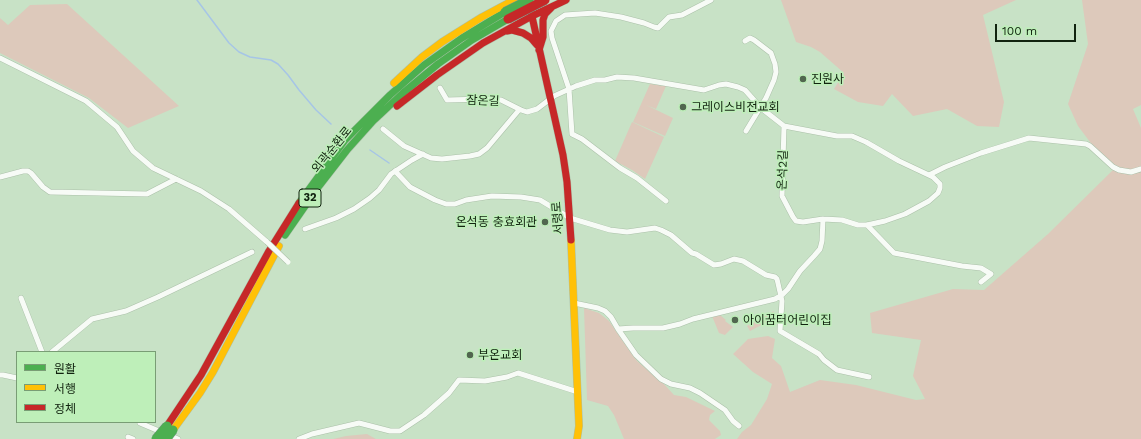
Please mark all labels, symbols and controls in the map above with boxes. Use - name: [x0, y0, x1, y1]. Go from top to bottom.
- scale bar: [997, 16, 1078, 42]
- text: 100 m: [1002, 24, 1037, 38]
- place label: 진원사: [811, 72, 844, 86]
- marker: 진원사: [798, 74, 808, 84]
- street label: 잠온길: [466, 93, 500, 109]
- place label: 그레이스비전교회: [691, 100, 779, 114]
- marker: 그레이스비전교회: [678, 102, 688, 112]
- street label: 외곽순환로: [309, 124, 355, 176]
- street label: 온석2길: [775, 150, 791, 190]
- road number: 32: [299, 189, 321, 207]
- street label: 서령로: [550, 201, 566, 235]
- place label: 온석동 충효회관: [456, 215, 537, 229]
- marker: 온석동 충효회관: [540, 217, 550, 227]
- place label: 아이꿈터어린이집: [743, 313, 831, 327]
- marker: 아이꿈터어린이집: [730, 315, 740, 325]
- place label: 부온교회: [478, 348, 522, 362]
- marker: 부온교회: [465, 350, 475, 360]
- legend: [16, 351, 156, 423]
- text: 원활: [54, 362, 76, 376]
- text: 서행: [54, 382, 76, 396]
- text: 정체: [54, 402, 76, 416]

